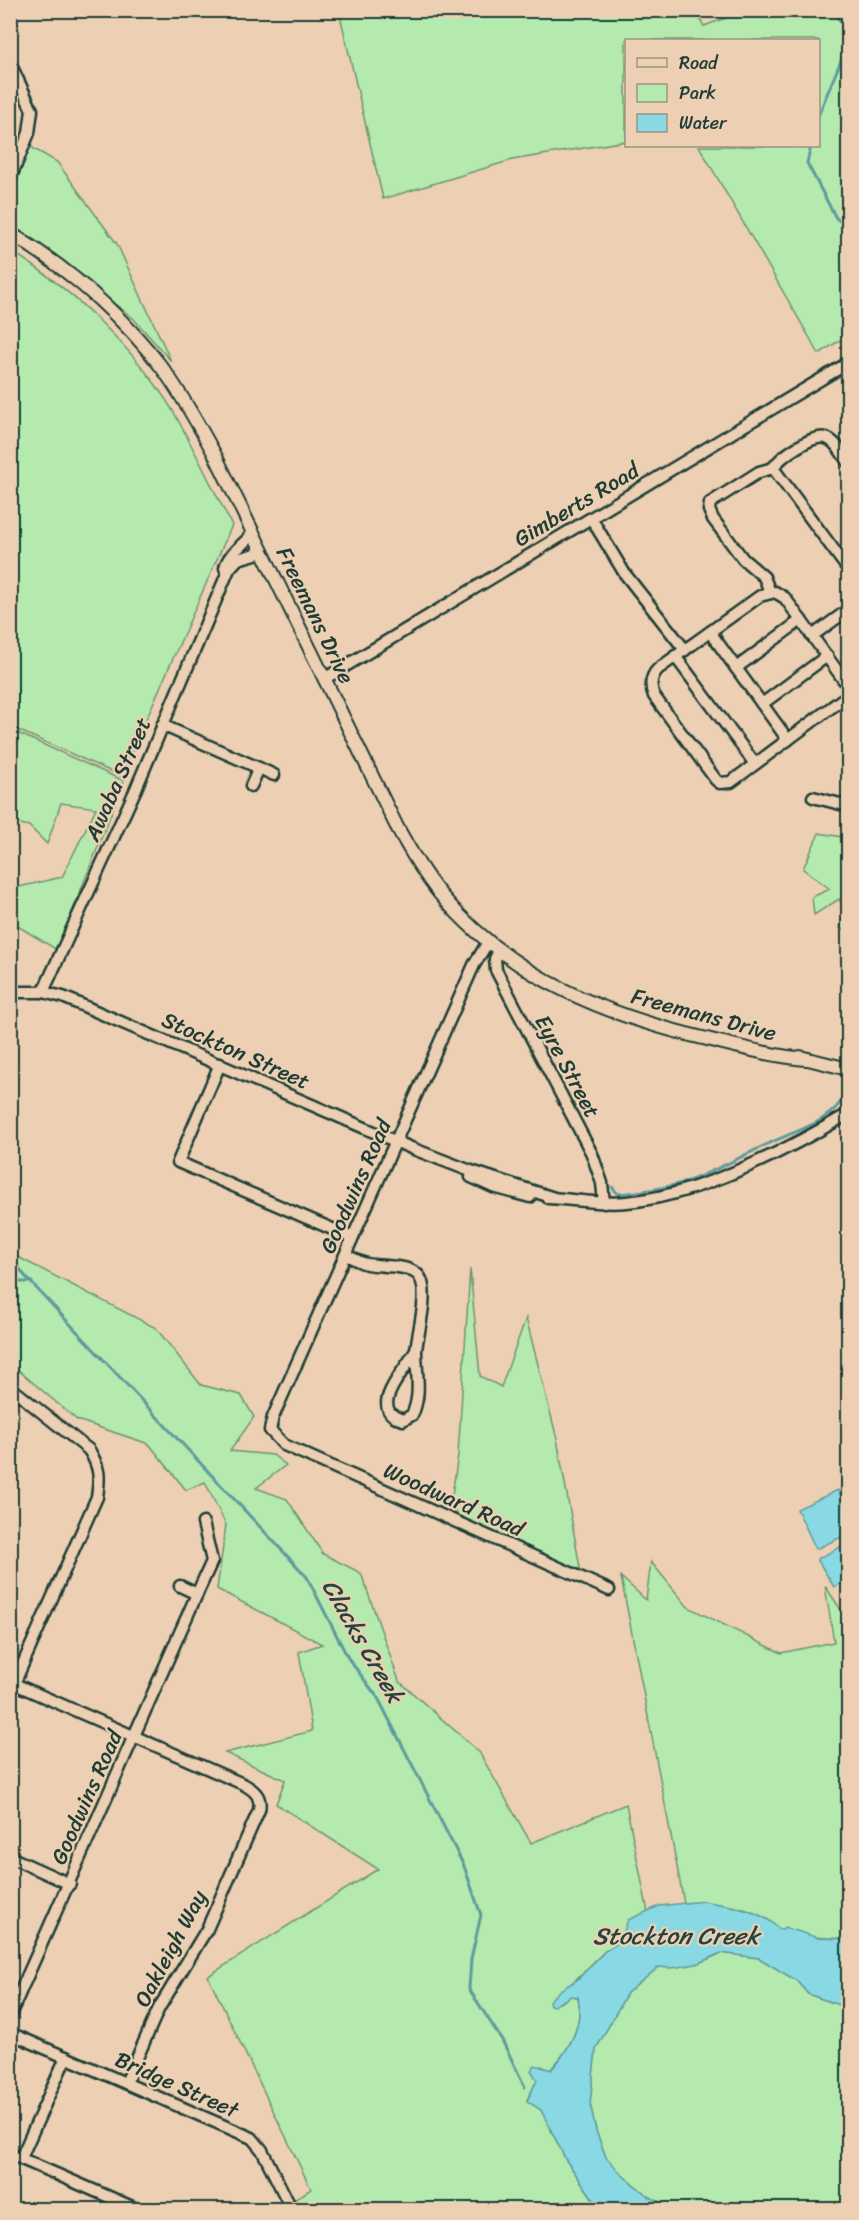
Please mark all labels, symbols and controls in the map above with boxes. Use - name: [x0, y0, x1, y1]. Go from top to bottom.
- legend: [625, 39, 820, 147]
- text: Road: [679, 47, 719, 79]
- text: Park: [679, 77, 716, 109]
- text: Water: [679, 107, 728, 139]
- street label: Gimberts Road: [506, 451, 648, 557]
- street label: Freemans Drive: [265, 540, 366, 691]
- street label: Awaba Street: [72, 710, 162, 849]
- street label: Freemans Drive: [627, 976, 781, 1053]
- street label: Stockton Street: [155, 1000, 317, 1101]
- street label: Eyre Street: [524, 1007, 611, 1126]
- street label: Goodwins Road: [308, 1111, 403, 1260]
- street label: Woodward Road: [377, 1451, 532, 1548]
- water label: Clacks Creek: [310, 1571, 416, 1712]
- street label: Goodwins Road: [39, 1722, 134, 1871]
- street label: Oakleigh Way: [123, 1882, 218, 2014]
- water label: Stockton Creek: [593, 1915, 762, 1957]
- street label: Bridge Street: [109, 2040, 246, 2130]

